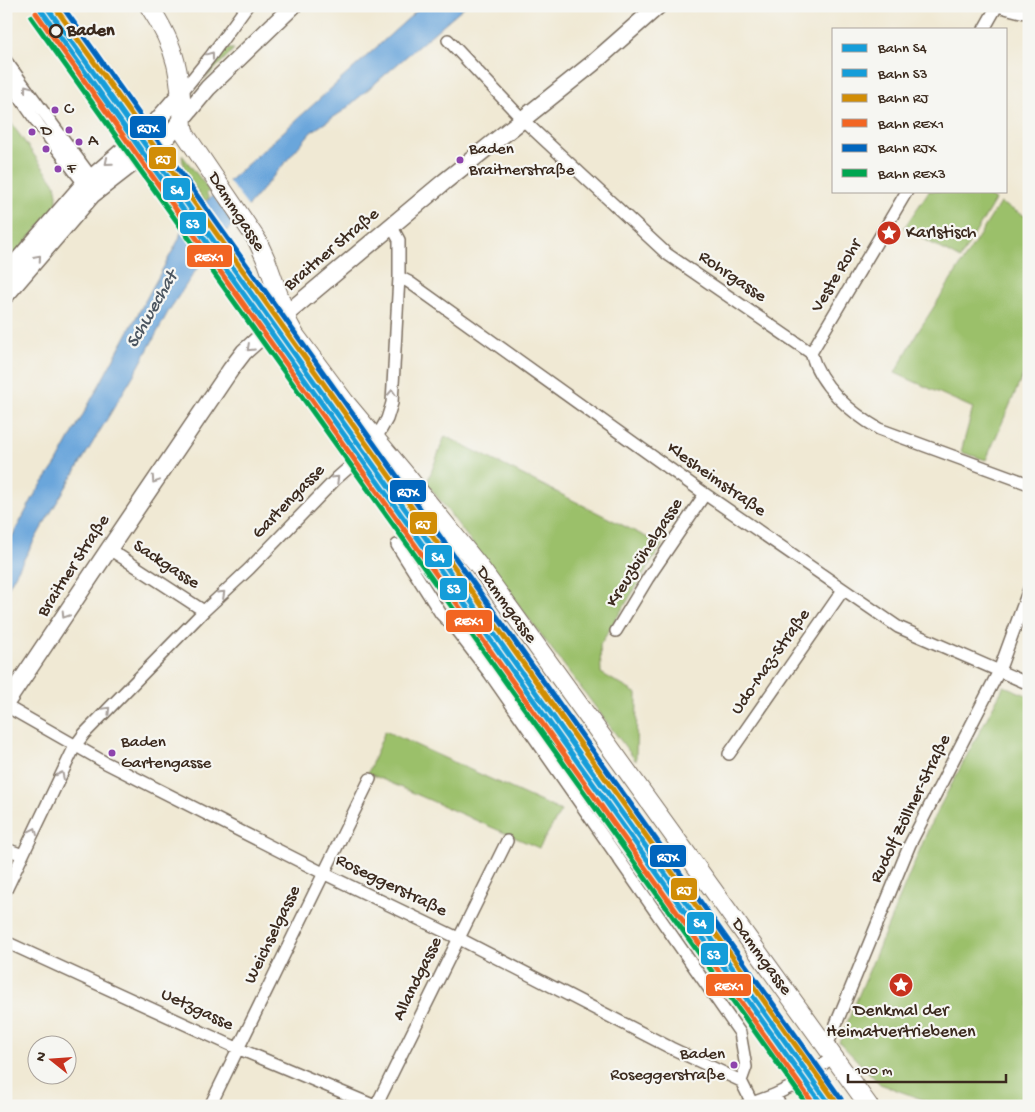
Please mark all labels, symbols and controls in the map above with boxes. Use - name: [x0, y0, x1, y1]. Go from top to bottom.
- place label: Baden: [66, 21, 115, 42]
- marker: Baden: [49, 24, 63, 38]
- legend: [832, 28, 1008, 192]
- text: Bahn S4: [877, 40, 927, 58]
- one-way arrow: [205, 51, 214, 61]
- text: Bahn S3: [877, 66, 928, 84]
- one-way arrow: [24, 84, 33, 94]
- text: Bahn RJ: [877, 90, 930, 108]
- place label: C: [64, 100, 75, 120]
- marker: C: [50, 105, 60, 115]
- line badge: RJX: [129, 115, 167, 139]
- text: Bahn REX1: [877, 116, 944, 134]
- text: RJX: [136, 121, 161, 138]
- place label: D: [40, 122, 53, 142]
- unlabelled marker: [64, 125, 74, 135]
- marker: D: [27, 127, 37, 137]
- place label: A: [88, 132, 99, 152]
- marker: A: [74, 137, 84, 147]
- place label: Baden Braitnerstraße: [468, 140, 575, 181]
- text: Bahn RJX: [877, 140, 938, 158]
- unlabelled marker: [41, 144, 51, 154]
- line badge: RJ: [148, 146, 177, 170]
- text: RJ: [155, 152, 172, 169]
- marker: Baden Braitnerstraße: [455, 155, 465, 165]
- one-way arrow: [105, 157, 114, 165]
- place label: F: [66, 159, 77, 179]
- marker: F: [53, 164, 63, 174]
- text: Bahn REX3: [877, 166, 946, 184]
- street label: Dammgasse: [202, 168, 270, 256]
- line badge: S4: [162, 177, 191, 201]
- text: S4: [170, 183, 184, 200]
- street label: Braitner Straße: [279, 204, 384, 296]
- line badge: S3: [179, 211, 207, 235]
- text: S3: [186, 217, 200, 234]
- place icon: Karlstisch: [876, 220, 902, 246]
- place label: Karlstisch: [906, 223, 977, 244]
- street label: Veste Rohr: [806, 234, 868, 317]
- line badge: REX1: [186, 244, 233, 268]
- street label: Rohrgasse: [694, 247, 771, 308]
- text: REX1: [193, 250, 224, 267]
- one-way arrow: [32, 254, 41, 263]
- water label: Schwechat: [122, 265, 186, 353]
- one-way arrow: [246, 342, 255, 351]
- one-way arrow: [387, 389, 397, 397]
- street label: Klesheimstraße: [662, 438, 770, 522]
- street label: Gartengasse: [248, 460, 330, 544]
- one-way arrow: [152, 475, 162, 484]
- one-way arrow: [331, 476, 340, 485]
- line badge: RJX: [389, 479, 427, 503]
- text: RJX: [396, 485, 421, 502]
- street label: Kreuzbühelgasse: [602, 494, 688, 611]
- street label: Braitner Straße: [33, 510, 115, 622]
- line badge: RJ: [409, 511, 438, 535]
- text: RJ: [415, 517, 432, 534]
- street label: Sackgasse: [129, 536, 204, 595]
- line badge: S4: [424, 544, 453, 568]
- text: S4: [431, 550, 445, 567]
- street label: Dammgasse: [470, 562, 541, 648]
- line badge: S3: [439, 577, 468, 601]
- text: S3: [447, 582, 461, 599]
- one-way arrow: [216, 591, 225, 600]
- street label: Udo-Maz-Straße: [727, 604, 816, 719]
- one-way arrow: [62, 609, 71, 619]
- line badge: REX1: [445, 609, 493, 633]
- text: REX1: [453, 614, 484, 631]
- one-way arrow: [102, 706, 111, 715]
- street label: Rudolf Zöllner-Straße: [866, 731, 956, 887]
- place label: Baden Gartengasse: [120, 733, 212, 774]
- marker: Baden Gartengasse: [107, 748, 117, 758]
- one-way arrow: [55, 771, 65, 780]
- one-way arrow: [28, 827, 38, 836]
- line badge: RJX: [649, 844, 687, 868]
- street label: Roseggerstraße: [332, 850, 451, 922]
- text: RJX: [656, 850, 681, 867]
- line badge: RJ: [670, 877, 698, 901]
- street label: Weichselgasse: [240, 882, 306, 988]
- text: RJ: [676, 883, 693, 900]
- line badge: S4: [686, 911, 715, 935]
- street label: Dammgasse: [725, 914, 796, 1000]
- text: S4: [693, 916, 707, 933]
- street label: Allandgasse: [389, 933, 448, 1024]
- line badge: S3: [700, 942, 729, 966]
- text: S3: [707, 948, 721, 965]
- place icon: Denkmal der Heimatvertriebenen: [888, 972, 914, 998]
- line badge: REX1: [705, 973, 752, 997]
- text: REX1: [713, 979, 744, 996]
- street label: Uetzgasse: [157, 984, 237, 1036]
- place label: Denkmal der Heimatvertriebenen: [826, 1001, 976, 1043]
- north arrow: [28, 1034, 78, 1084]
- place label: Baden Roseggerstraße: [610, 1045, 725, 1086]
- text: N: [32, 1050, 51, 1064]
- scale bar: [848, 1052, 1005, 1084]
- marker: Baden Roseggerstraße: [729, 1060, 739, 1070]
- text: 100 m: [854, 1062, 893, 1080]

